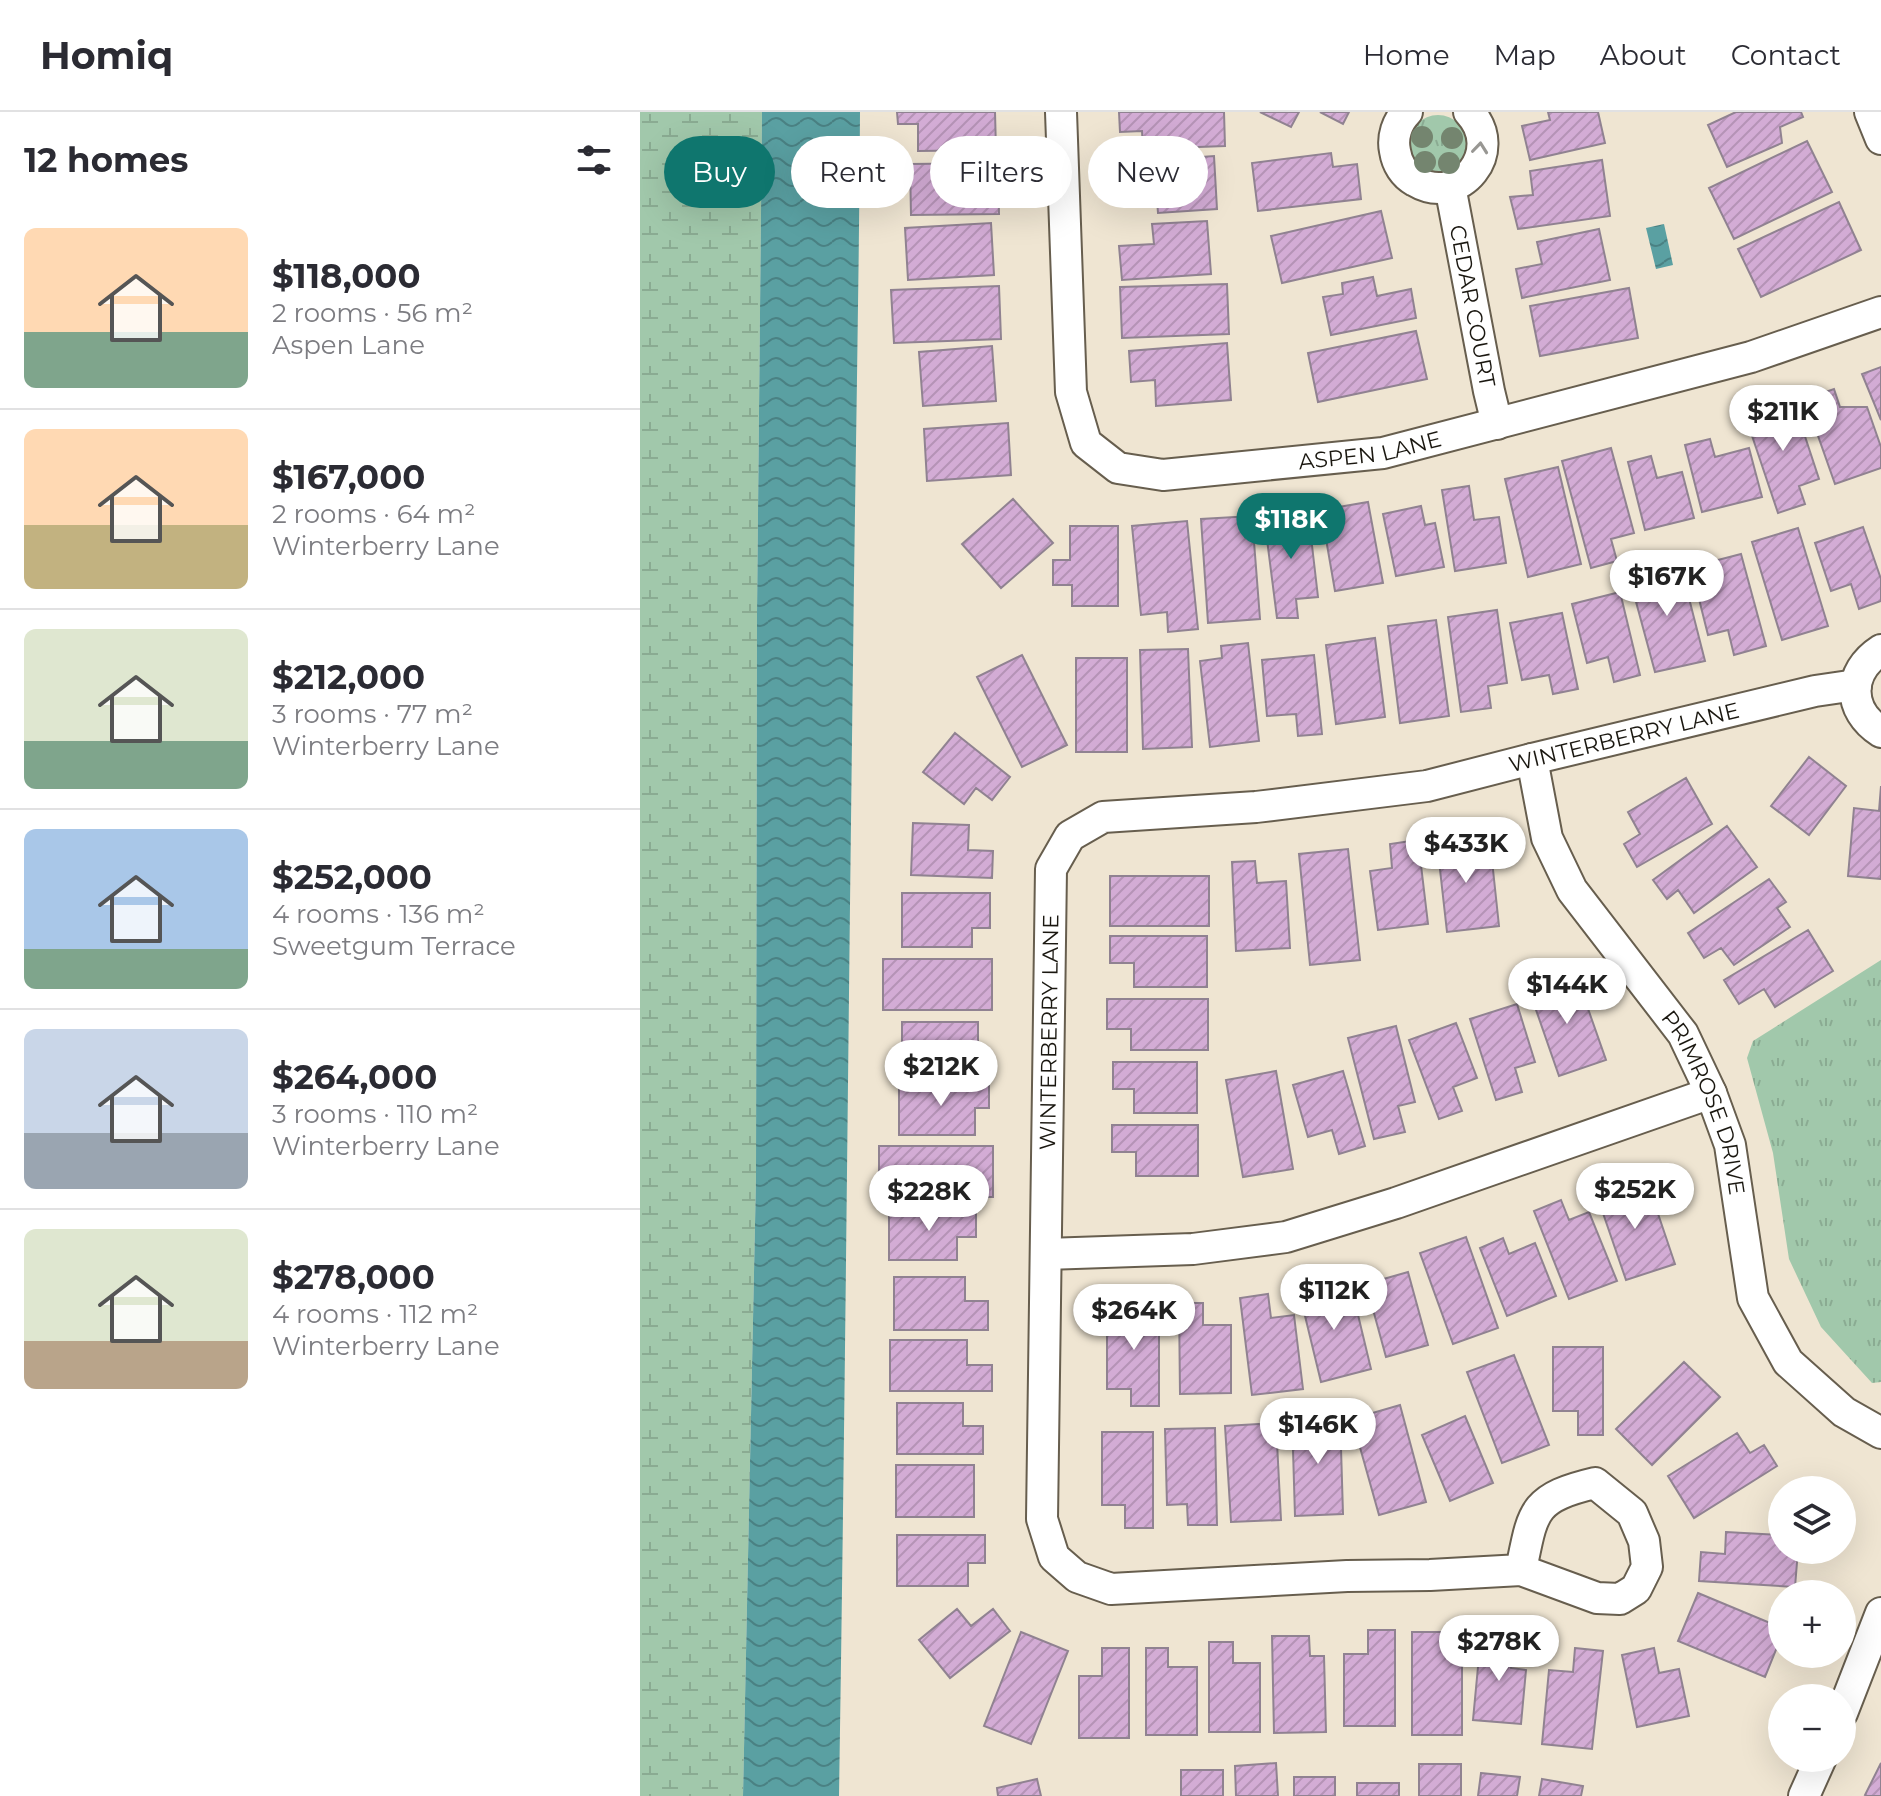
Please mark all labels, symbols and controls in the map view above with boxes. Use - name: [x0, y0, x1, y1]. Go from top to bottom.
- text: Homiq: [40, 32, 173, 79]
- text: Home: [1363, 38, 1450, 72]
- text: Map: [1494, 38, 1556, 72]
- text: About: [1600, 38, 1687, 72]
- text: Contact: [1731, 38, 1841, 72]
- chip: Buy: [664, 136, 775, 208]
- chip: Rent: [791, 136, 914, 208]
- chip: Filters: [930, 136, 1072, 208]
- chip: New: [1088, 136, 1208, 208]
- icon: filters: [572, 138, 616, 182]
- text: 12 homes: [24, 139, 188, 181]
- one-way arrow: [1472, 141, 1489, 154]
- street label: CEDAR COURT: [1444, 222, 1501, 390]
- text: $118,000: [272, 255, 421, 297]
- icon: home: [88, 260, 184, 356]
- text: 2 rooms · 56 m²: [272, 297, 473, 329]
- text: Aspen Lane: [272, 329, 425, 361]
- pin: $211K: [1727, 385, 1839, 453]
- text: $211K: [1747, 395, 1819, 427]
- street label: ASPEN LANE: [1297, 425, 1444, 475]
- text: $167,000: [272, 456, 425, 498]
- icon: home: [88, 461, 184, 557]
- pin: $118K: [1235, 493, 1347, 561]
- text: 2 rooms · 64 m²: [272, 498, 475, 530]
- text: $118K: [1254, 503, 1328, 535]
- text: Winterberry Lane: [272, 530, 500, 562]
- pin: $167K: [1611, 550, 1723, 618]
- text: $167K: [1628, 560, 1706, 592]
- text: $212,000: [272, 656, 425, 698]
- icon: home: [88, 661, 184, 757]
- street label: WINTERBERRY LANE: [1506, 697, 1742, 778]
- text: 3 rooms · 77 m²: [272, 698, 473, 730]
- text: Winterberry Lane: [272, 730, 500, 762]
- pin: $433K: [1410, 817, 1522, 885]
- text: $433K: [1424, 827, 1508, 859]
- text: $252,000: [272, 856, 432, 898]
- icon: home: [88, 861, 184, 957]
- text: 4 rooms · 136 m²: [272, 898, 485, 930]
- street label: WINTERBERRY LANE: [1034, 914, 1064, 1150]
- text: Sweetgum Terrace: [272, 930, 516, 962]
- pin: $144K: [1511, 958, 1623, 1026]
- text: $144K: [1526, 968, 1608, 1000]
- street label: PRIMROSE DRIVE: [1656, 1005, 1750, 1197]
- pin: $212K: [885, 1040, 997, 1108]
- text: $212K: [903, 1050, 979, 1082]
- text: $264,000: [272, 1056, 437, 1098]
- icon: home: [88, 1061, 184, 1157]
- text: 3 rooms · 110 m²: [272, 1098, 478, 1130]
- text: Winterberry Lane: [272, 1130, 500, 1162]
- pin: $252K: [1579, 1163, 1691, 1231]
- pin: $228K: [873, 1165, 985, 1233]
- text: $252K: [1594, 1173, 1676, 1205]
- text: $228K: [887, 1175, 971, 1207]
- text: $278,000: [272, 1256, 435, 1298]
- icon: home: [88, 1261, 184, 1357]
- pin: $112K: [1278, 1264, 1390, 1332]
- text: $112K: [1298, 1274, 1370, 1306]
- pin: $264K: [1078, 1284, 1190, 1352]
- text: $264K: [1091, 1294, 1177, 1326]
- text: 4 rooms · 112 m²: [272, 1298, 478, 1330]
- text: Winterberry Lane: [272, 1330, 500, 1362]
- pin: $146K: [1262, 1398, 1374, 1466]
- text: $146K: [1278, 1408, 1358, 1440]
- map controls: [1768, 1476, 1856, 1772]
- button: layers: [1768, 1476, 1856, 1564]
- button: +: [1768, 1580, 1856, 1668]
- pin: $278K: [1443, 1615, 1555, 1683]
- text: $278K: [1457, 1625, 1541, 1657]
- button: −: [1768, 1684, 1856, 1772]

